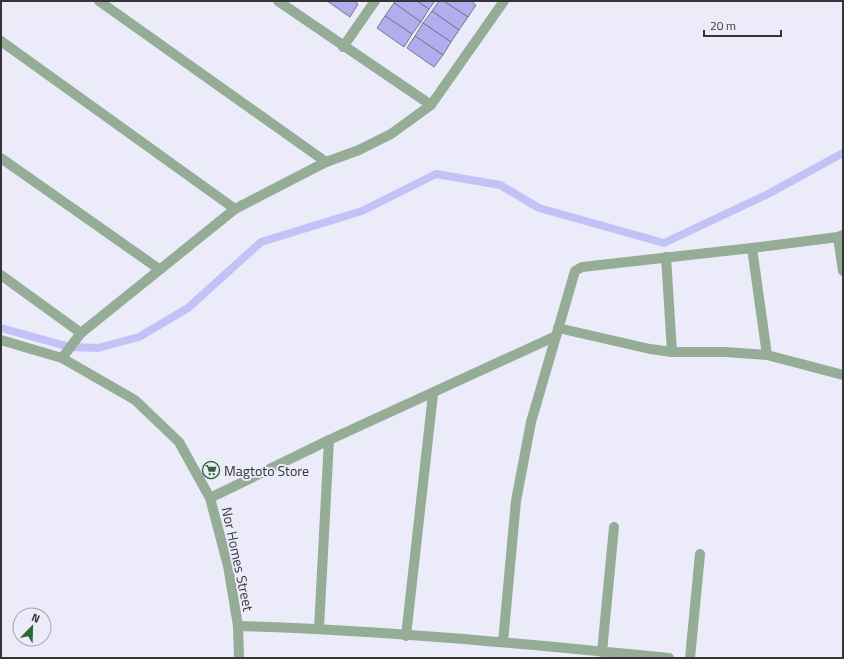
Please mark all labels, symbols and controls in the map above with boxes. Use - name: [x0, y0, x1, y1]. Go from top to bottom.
- scale bar: [704, 12, 781, 38]
- text: 20 m: [710, 16, 736, 35]
- supermarket icon: Magtoto Store: [201, 460, 221, 480]
- place label: Magtoto Store: [224, 460, 309, 481]
- street label: Nor Homes Street: [217, 505, 259, 613]
- north arrow: [12, 607, 52, 647]
- text: N: [29, 609, 43, 627]

